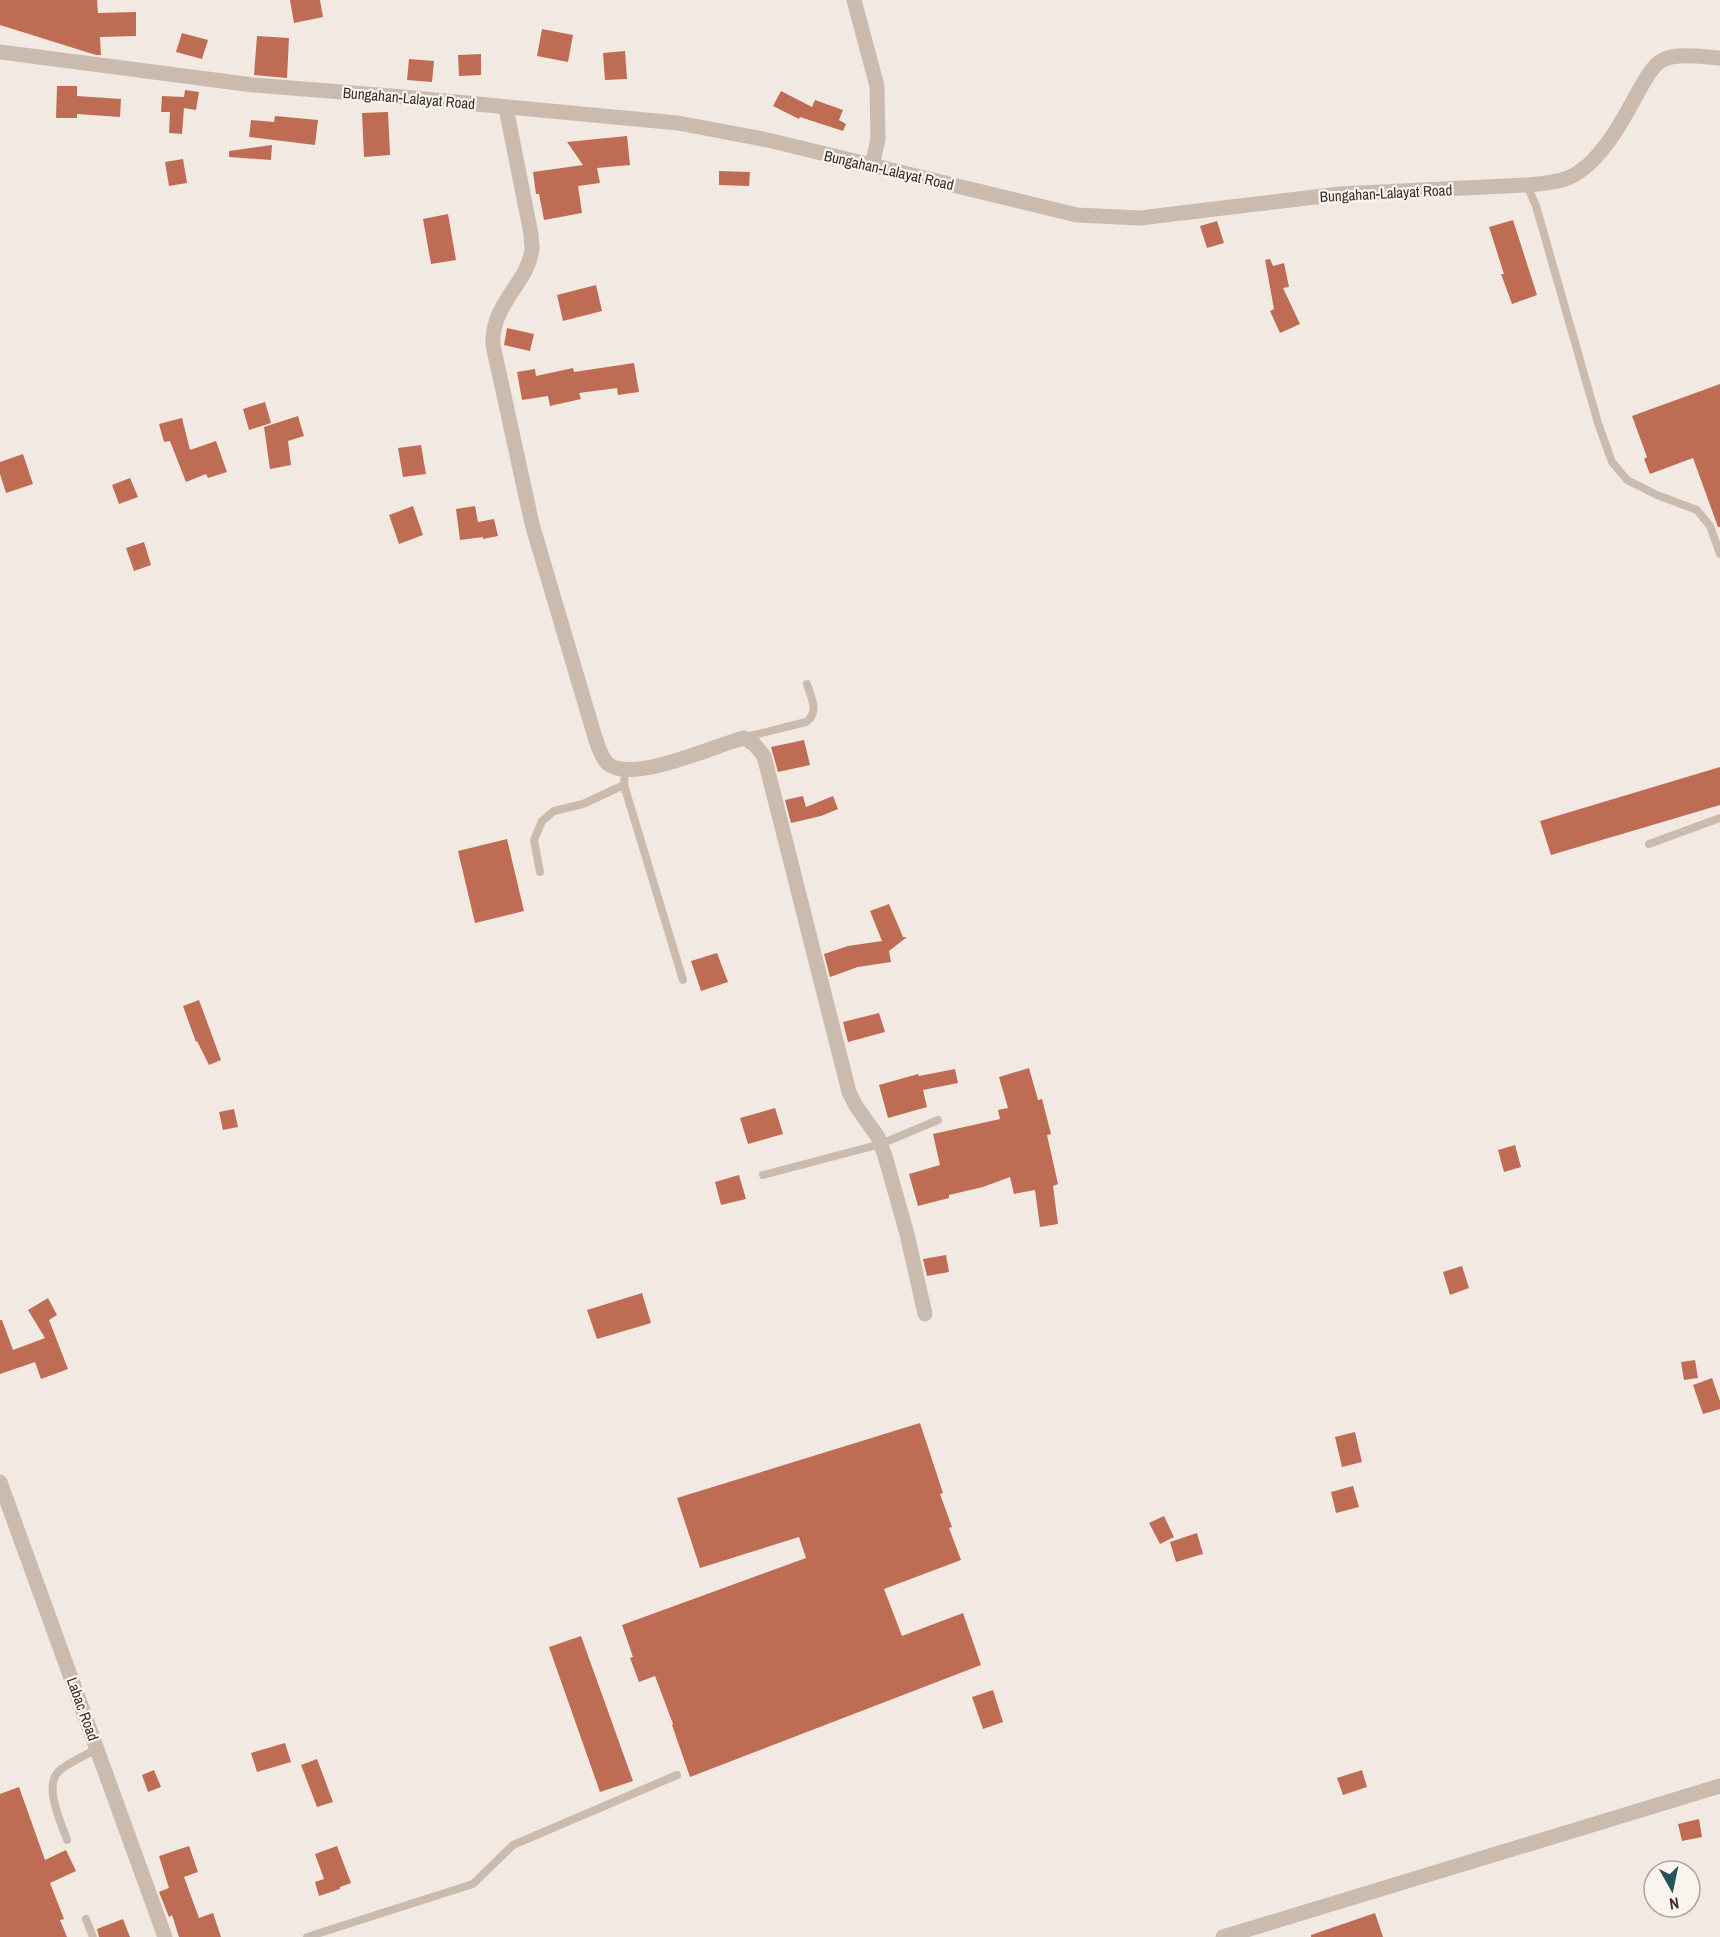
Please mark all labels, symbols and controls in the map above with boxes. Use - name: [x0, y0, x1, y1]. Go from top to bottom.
- street label: Bungahan-Lalayat Road: [342, 82, 476, 114]
- street label: Bungahan-Lalayat Road: [822, 145, 956, 195]
- street label: Bungahan-Lalayat Road: [1319, 179, 1453, 207]
- street label: Labac Road: [62, 1674, 104, 1744]
- north arrow: [1642, 1859, 1702, 1919]
- text: N: [1668, 1892, 1681, 1915]

